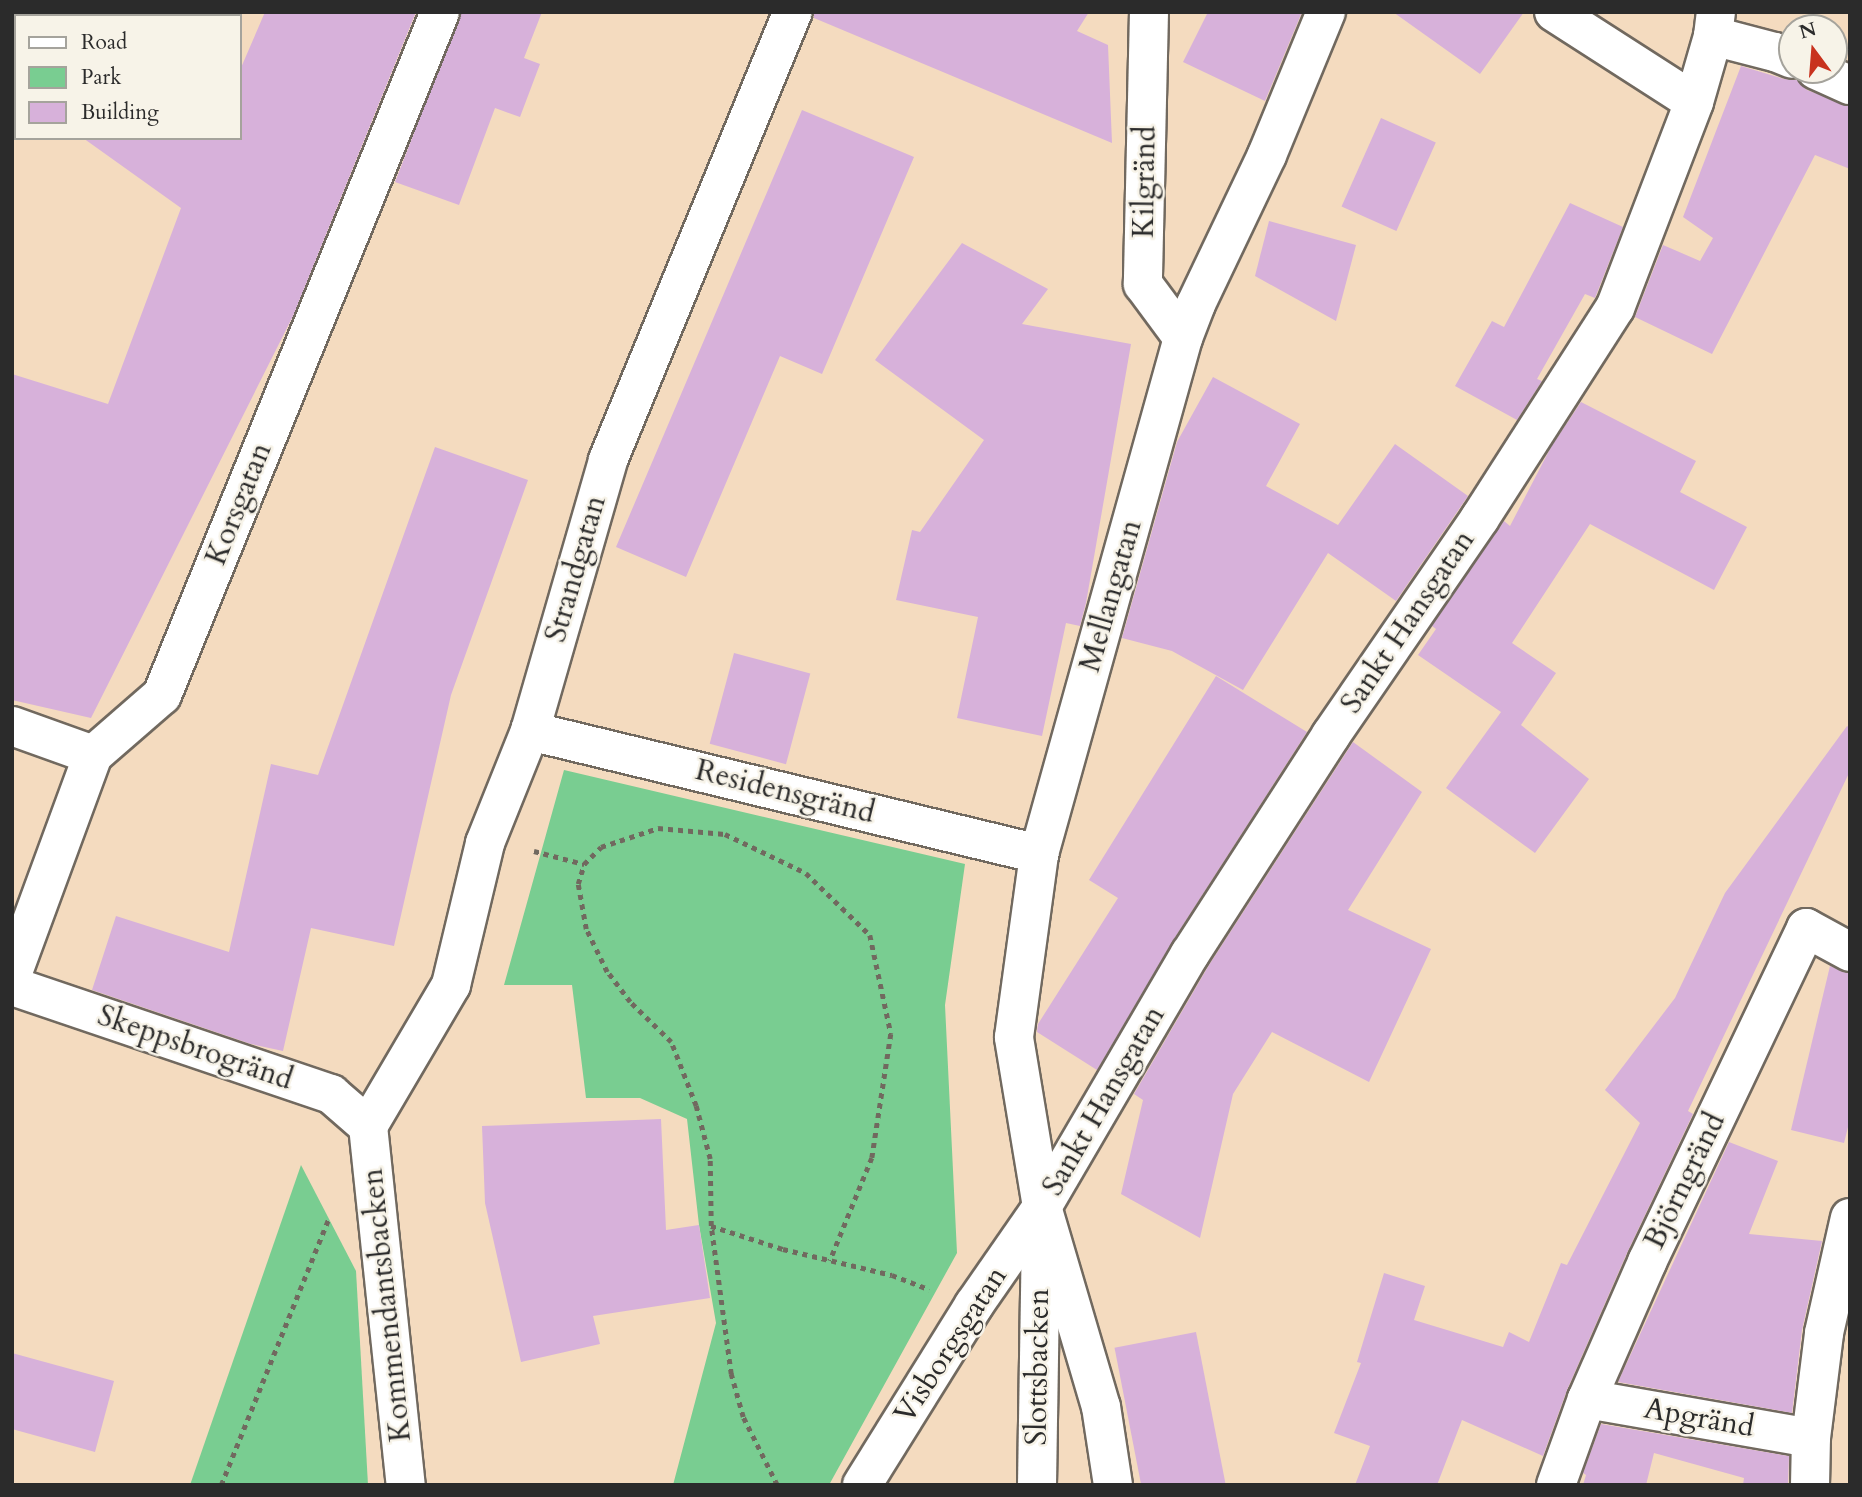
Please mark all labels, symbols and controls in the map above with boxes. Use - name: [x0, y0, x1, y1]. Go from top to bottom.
- legend: [14, 14, 242, 140]
- north arrow: [1778, 14, 1848, 84]
- text: N: [1796, 16, 1819, 46]
- text: Road: [81, 28, 127, 57]
- text: Park: [81, 63, 121, 92]
- text: Building: [81, 98, 159, 127]
- street label: Kilgränd: [1126, 126, 1164, 238]
- street label: Korsgatan: [198, 438, 280, 570]
- street label: Strandgatan: [538, 492, 614, 646]
- street label: Mellangatan: [1072, 516, 1150, 676]
- street label: Sankt Hansgatan: [1334, 524, 1482, 720]
- street label: Residensgränd: [692, 752, 878, 832]
- street label: Skeppsbrogränd: [93, 998, 297, 1098]
- street label: Sankt Hansgatan: [1035, 1000, 1173, 1202]
- street label: Björngränd: [1637, 1107, 1733, 1255]
- street label: Kommendantsbacken: [355, 1166, 419, 1444]
- street label: Visborgsgatan: [887, 1260, 1015, 1430]
- street label: Slottsbacken: [1019, 1288, 1057, 1446]
- street label: Apgränd: [1641, 1391, 1757, 1445]

